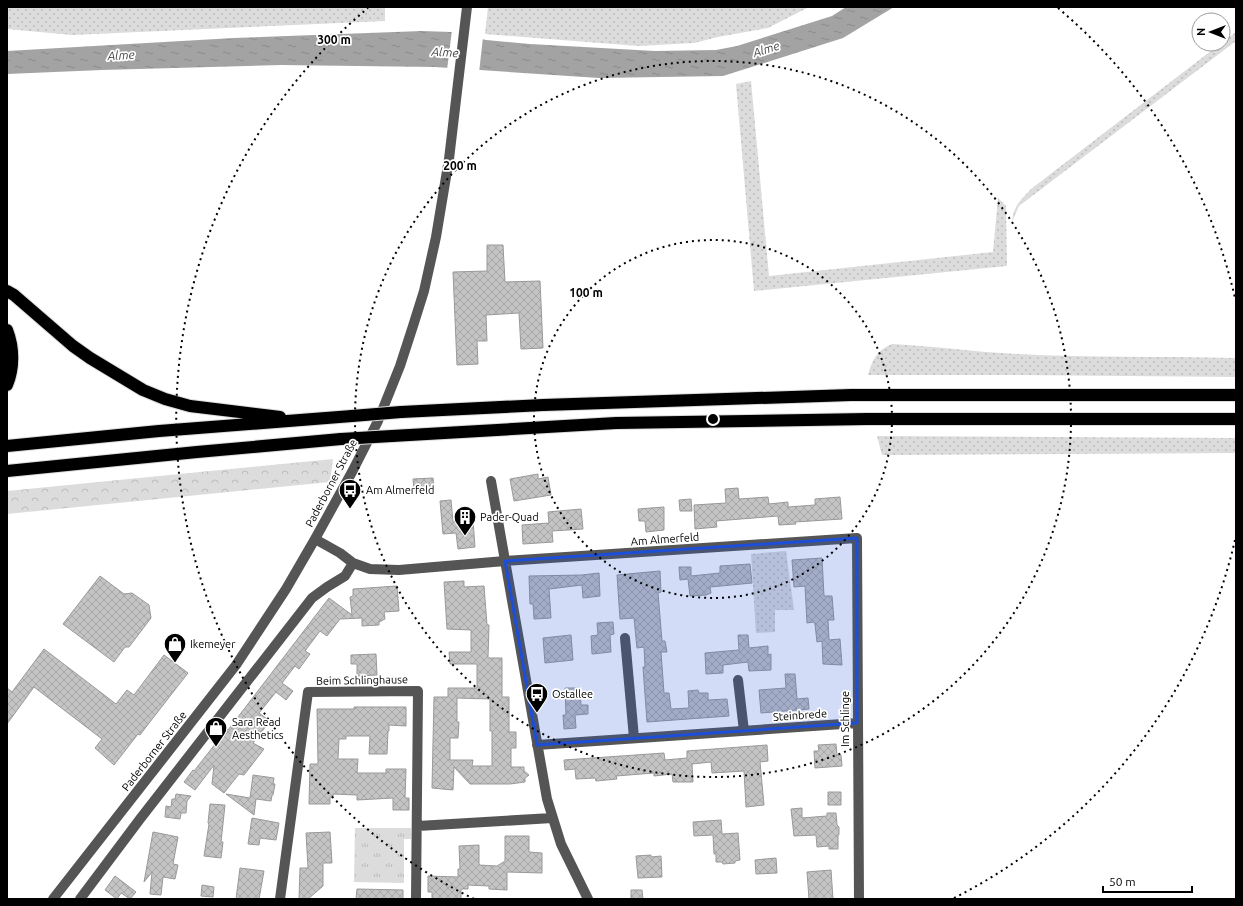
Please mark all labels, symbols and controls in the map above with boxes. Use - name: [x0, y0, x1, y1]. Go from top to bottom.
- north arrow: [1191, 12, 1231, 52]
- text: N: [1195, 28, 1207, 36]
- text: 300 m: [317, 33, 351, 46]
- water label: Alme: [750, 39, 781, 59]
- water label: Alme: [430, 45, 459, 59]
- water label: Alme: [106, 48, 135, 62]
- text: 200 m: [443, 159, 477, 172]
- text: 100 m: [569, 286, 603, 299]
- centre of rings: [706, 412, 720, 426]
- street label: Paderborner Straße: [303, 437, 359, 529]
- bus stop icon: Am Almerfeld: [337, 477, 363, 510]
- place label: Am Almerfeld: [366, 484, 435, 496]
- building icon: Pader-Quad: [452, 504, 478, 537]
- place label: Pader-Quad: [480, 511, 539, 523]
- street label: Am Almerfeld: [630, 531, 700, 547]
- shop icon: Ikemeyer: [162, 631, 188, 664]
- place label: Ikemeyer: [190, 638, 236, 650]
- street label: Beim Schlinghause: [316, 673, 408, 687]
- bus stop icon: Ostallee: [524, 681, 550, 714]
- place label: Ostallee: [552, 688, 593, 700]
- street label: Im Schlinge: [839, 691, 851, 747]
- street label: Steinbrede: [773, 707, 827, 723]
- street label: Paderborner Straße: [119, 709, 189, 793]
- shop icon: Sara Read Aesthetics: [203, 715, 229, 748]
- place label: Sara Read Aesthetics: [232, 716, 284, 741]
- scale bar: [1103, 868, 1192, 894]
- text: 50 m: [1109, 875, 1136, 888]

